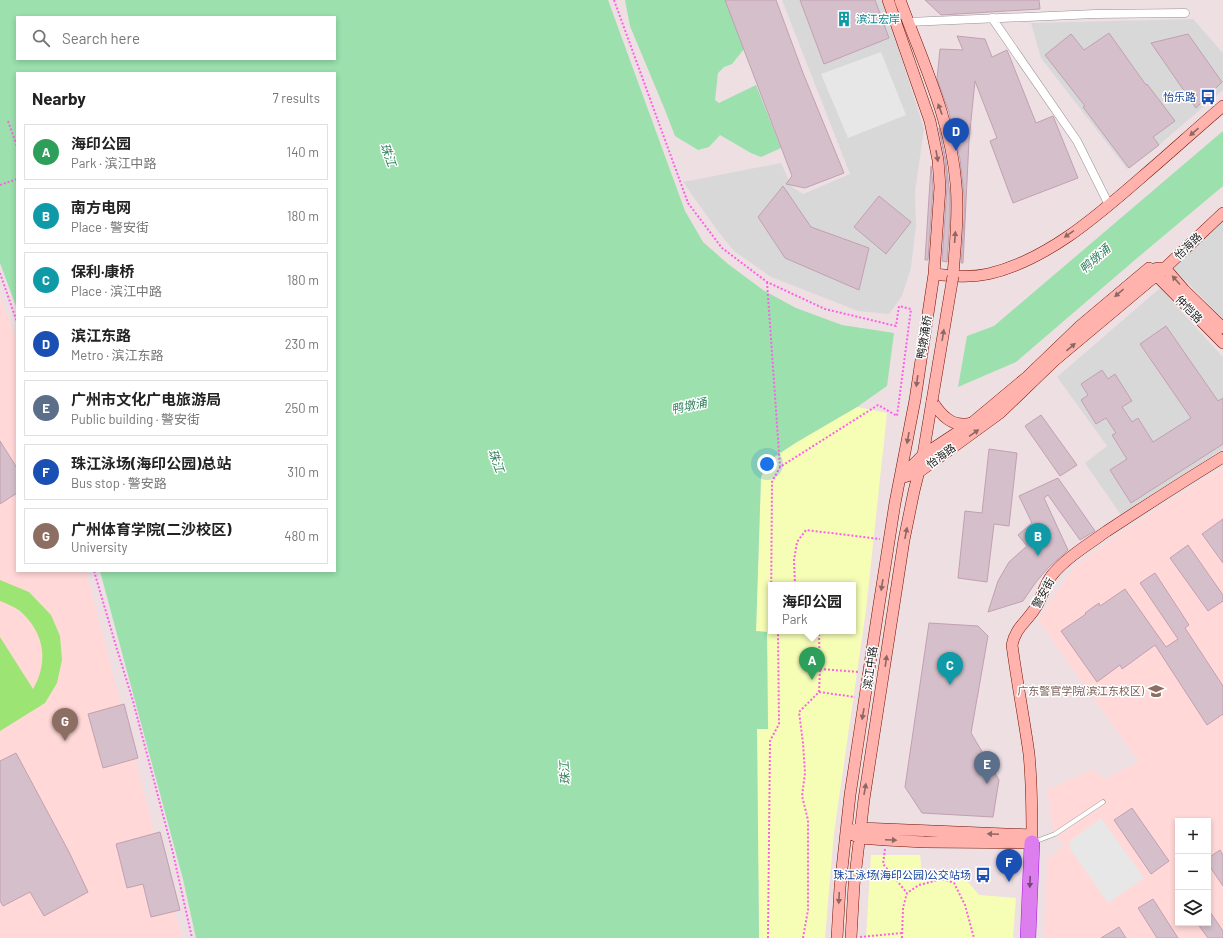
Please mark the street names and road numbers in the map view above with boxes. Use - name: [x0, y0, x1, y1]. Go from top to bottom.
- street label: 怡海路: [1171, 230, 1204, 262]
- street label: 仲恺路: [1173, 292, 1205, 325]
- street label: 鸭墩涌桥: [914, 314, 933, 360]
- street label: 怡海路: [924, 440, 958, 471]
- street label: 警安街: [1029, 575, 1056, 610]
- street label: 滨江中路: [860, 645, 879, 691]

